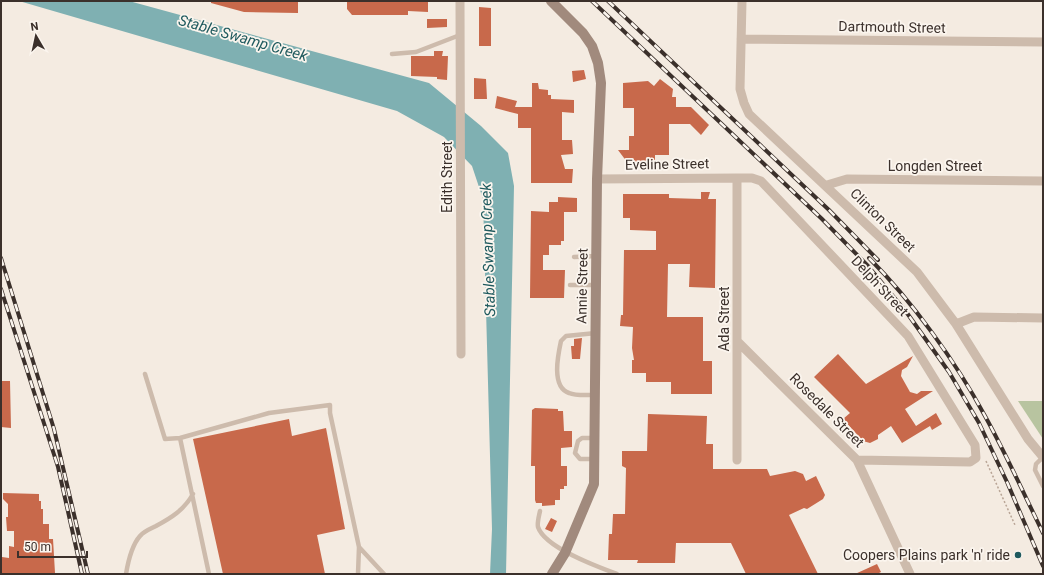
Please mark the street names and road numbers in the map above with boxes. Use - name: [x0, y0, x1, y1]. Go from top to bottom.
- street label: Dartmouth Street: [838, 18, 946, 36]
- street label: Edith Street: [439, 141, 455, 213]
- street label: Eveline Street: [625, 155, 710, 173]
- street label: Longden Street: [888, 158, 983, 174]
- street label: Clinton Street: [847, 185, 919, 255]
- street label: Annie Street: [573, 248, 591, 324]
- street label: Delph Street: [848, 253, 912, 320]
- street label: Ada Street: [716, 286, 732, 352]
- street label: Rosedale Street: [787, 370, 868, 451]

